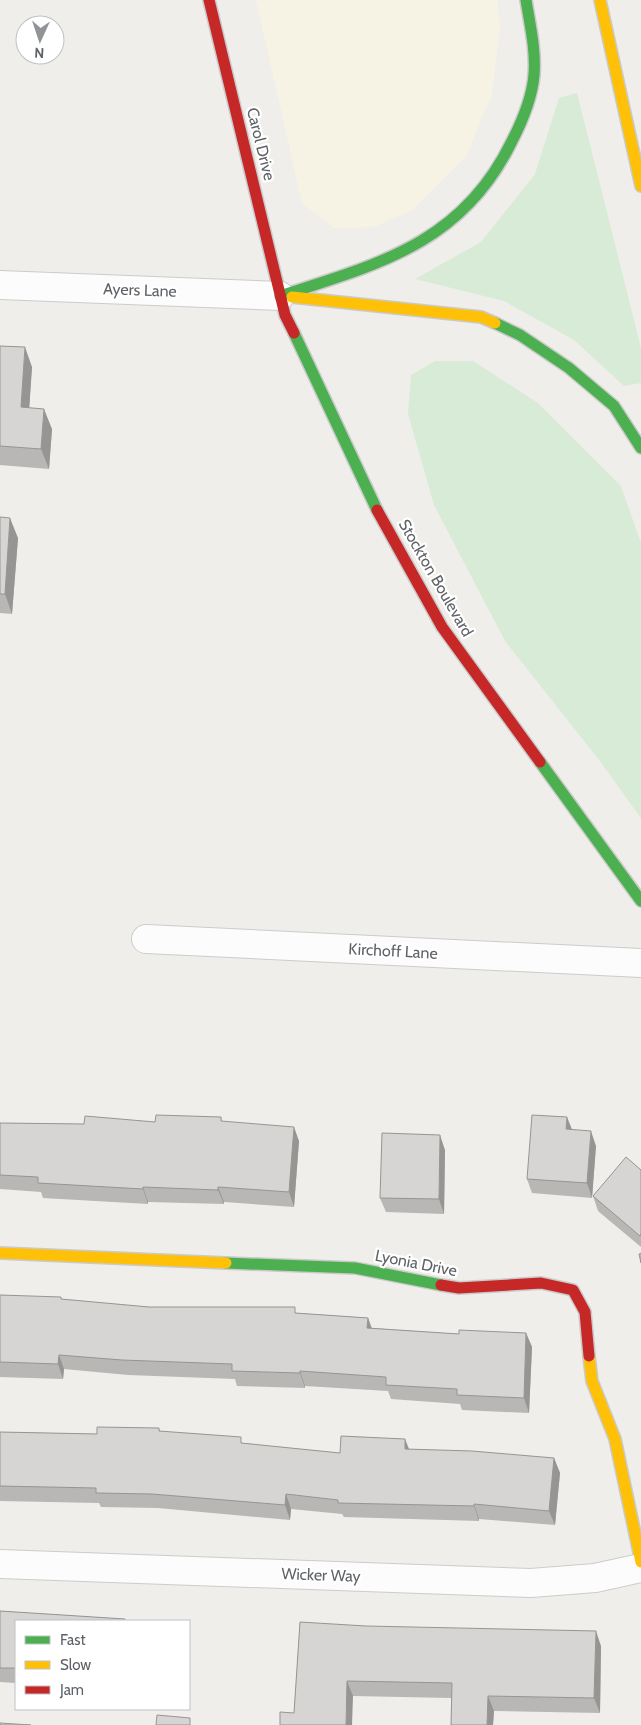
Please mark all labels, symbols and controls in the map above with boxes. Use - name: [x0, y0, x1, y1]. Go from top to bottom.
- north arrow: [15, 15, 65, 65]
- text: N: [34, 44, 45, 62]
- street label: Carol Drive: [243, 106, 279, 182]
- street label: Ayers Lane: [103, 279, 177, 301]
- street label: Stockton Boulevard: [395, 516, 477, 640]
- street label: Kirchoff Lane: [348, 939, 438, 963]
- street label: Lyonia Drive: [373, 1246, 459, 1280]
- street label: Wicker Way: [281, 1564, 361, 1586]
- legend: [15, 1620, 190, 1710]
- text: Fast: [60, 1631, 85, 1649]
- text: Slow: [60, 1656, 91, 1674]
- text: Jam: [59, 1681, 84, 1699]

